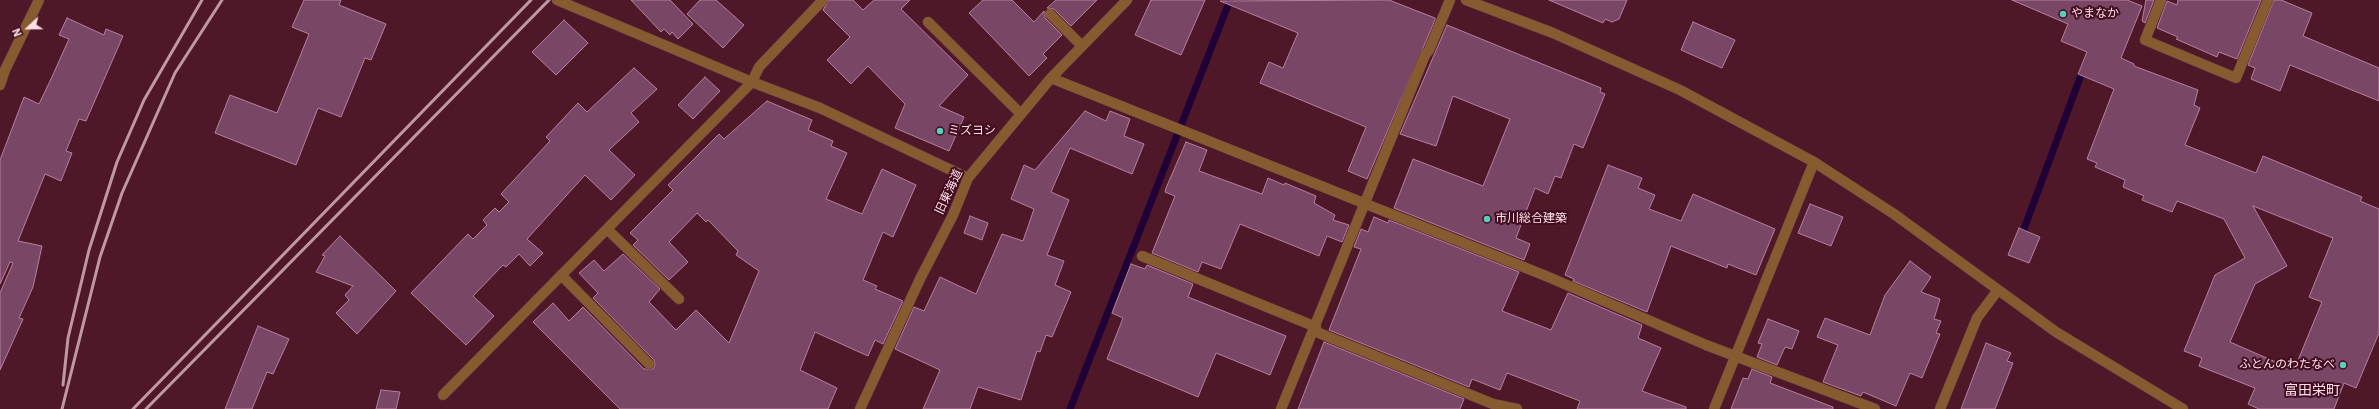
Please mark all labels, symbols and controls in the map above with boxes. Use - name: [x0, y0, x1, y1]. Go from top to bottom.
- place label: やまなか: [2071, 7, 2119, 21]
- north arrow: [8, 8, 48, 48]
- marker: やまなか: [2058, 9, 2068, 19]
- text: N: [9, 26, 25, 39]
- place label: ミズヨシ: [948, 124, 996, 138]
- marker: ミズヨシ: [935, 126, 945, 136]
- street label: 旧東海道: [932, 167, 966, 217]
- place label: 市川総合建築: [1495, 212, 1567, 226]
- marker: 市川総合建築: [1482, 214, 1492, 224]
- place label: ふとんのわたなべ: [2239, 358, 2335, 372]
- marker: ふとんのわたなべ: [2338, 360, 2348, 370]
- district label: 富田栄町: [2284, 383, 2340, 399]

